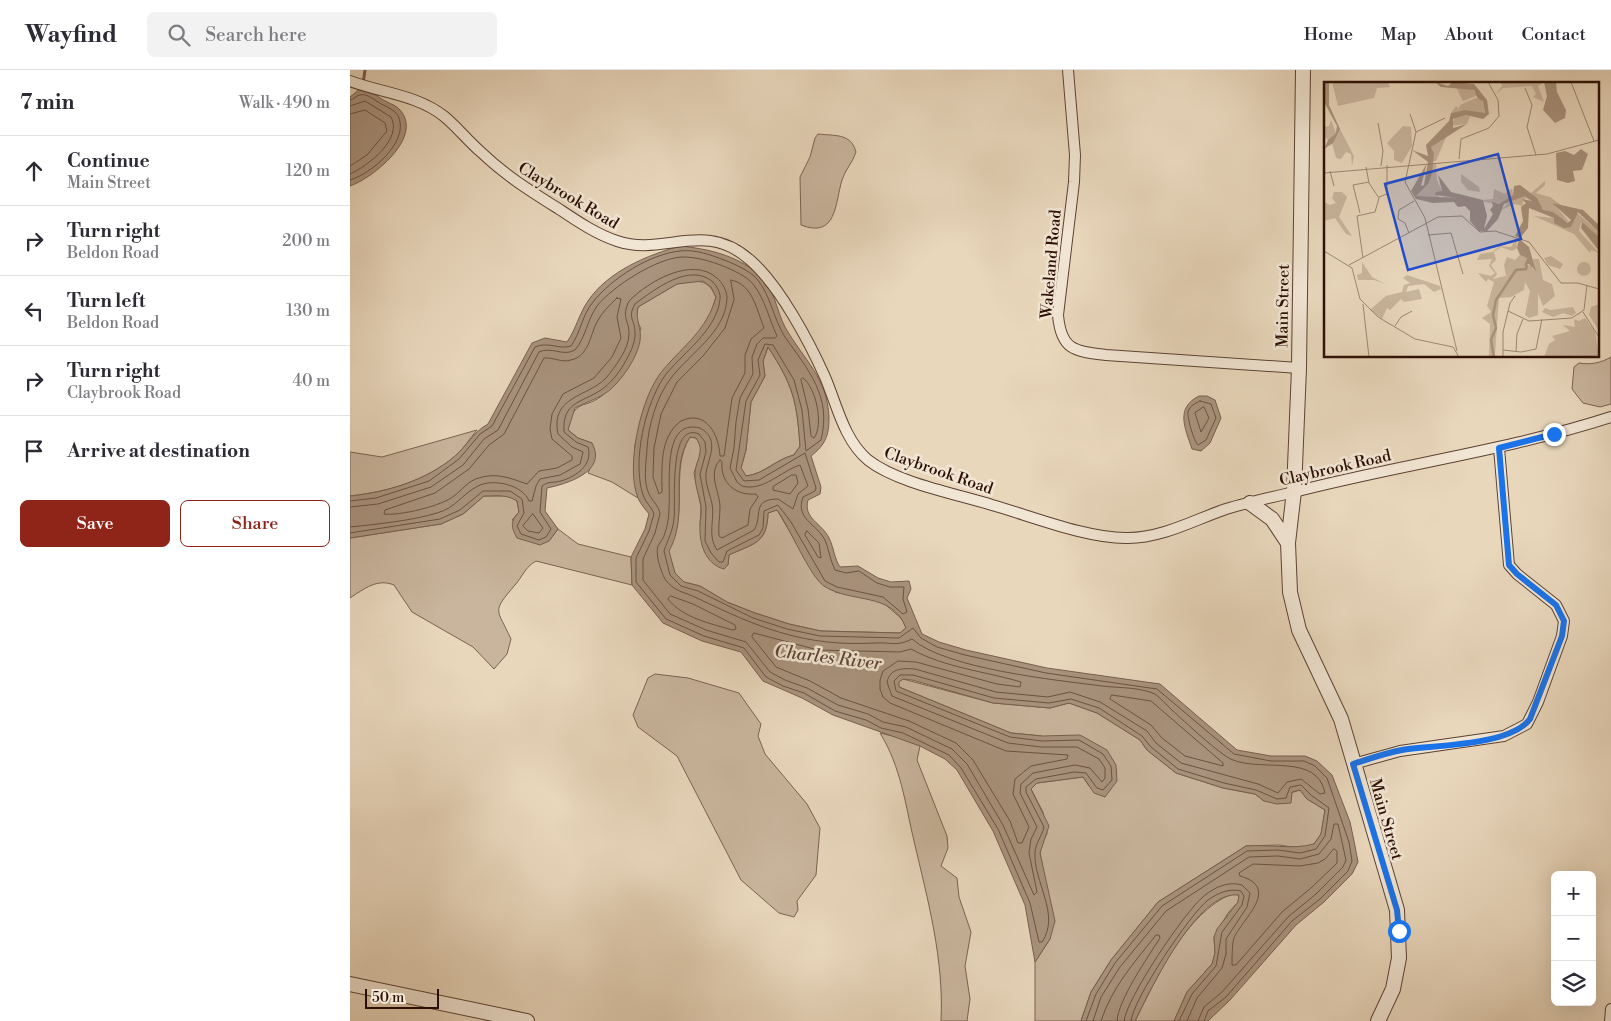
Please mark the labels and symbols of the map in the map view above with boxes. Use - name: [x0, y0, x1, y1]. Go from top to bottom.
- inset map: [1324, 82, 1598, 358]
- street label: Claybrook Road: [514, 158, 623, 234]
- street label: Wakeland Road: [1036, 209, 1066, 321]
- street label: Main Street: [1272, 264, 1294, 348]
- route end: [1543, 423, 1566, 446]
- street label: Claybrook Road: [881, 443, 996, 499]
- street label: Claybrook Road: [1277, 445, 1393, 491]
- water label: Charles River: [773, 640, 883, 676]
- street label: Main Street: [1365, 776, 1407, 863]
- route start: [1388, 920, 1411, 943]
- scale bar: [365, 986, 439, 1009]

